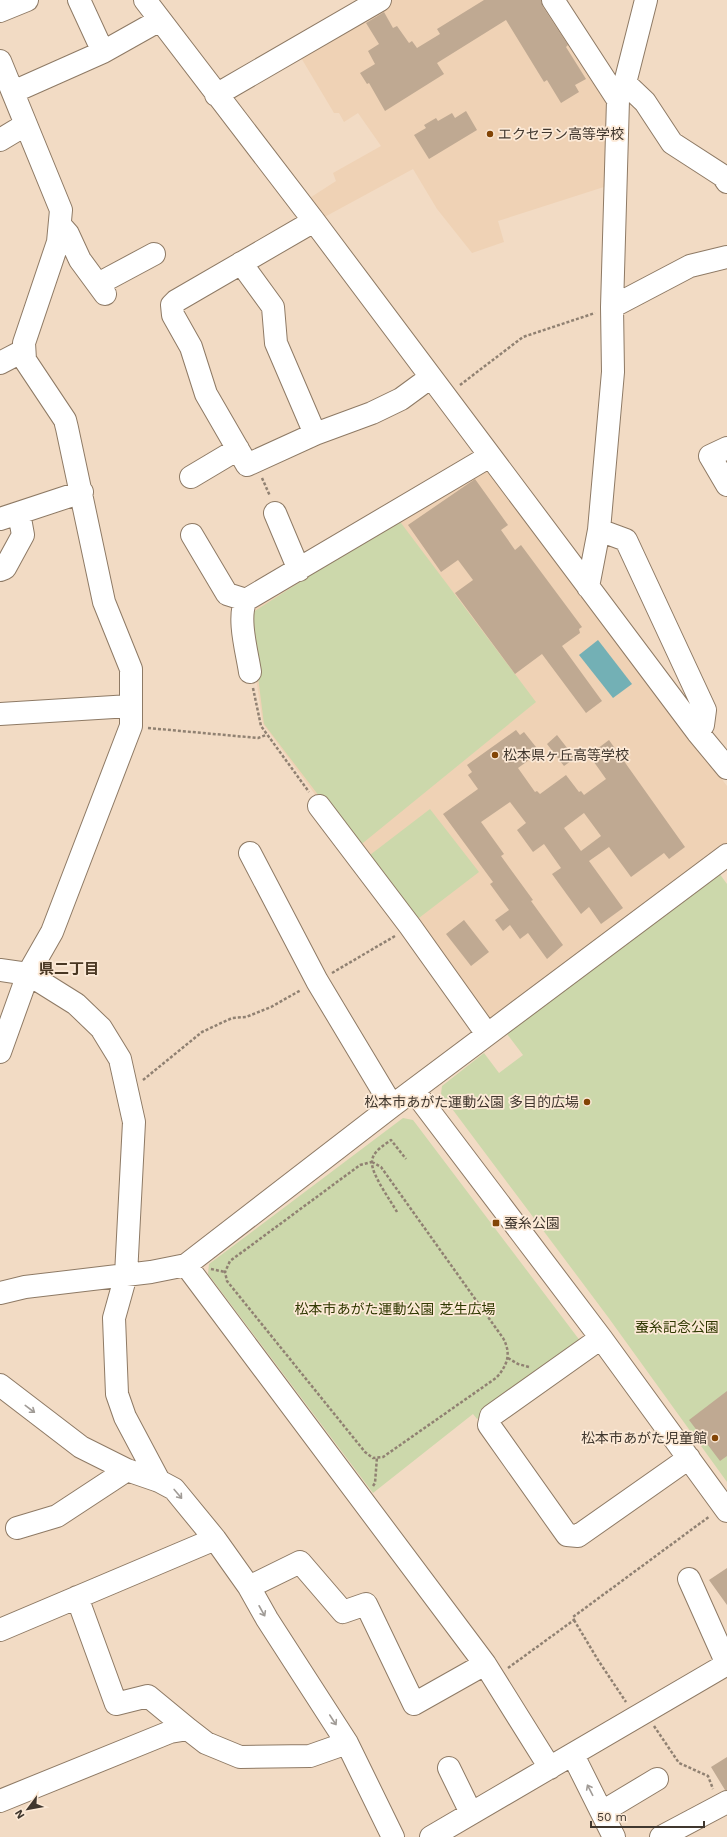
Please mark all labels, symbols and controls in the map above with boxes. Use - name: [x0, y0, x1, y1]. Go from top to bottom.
- place label: エクセラン高等学校: [498, 126, 624, 142]
- marker: エクセラン高等学校: [485, 129, 495, 139]
- place label: 松本県ヶ丘高等学校: [503, 747, 629, 763]
- marker: 松本県ヶ丘高等学校: [490, 750, 500, 760]
- district label: 県二丁目: [39, 960, 99, 978]
- place label: 松本市あがた運動公園 多目的広場: [364, 1094, 579, 1110]
- marker: 松本市あがた運動公園 多目的広場: [582, 1097, 592, 1107]
- place label: 蚕糸公園: [504, 1215, 560, 1231]
- marker: 蚕糸公園: [491, 1218, 501, 1228]
- park label: 松本市あがた運動公園 芝生広場: [295, 1301, 495, 1317]
- park label: 蚕糸記念公園: [635, 1319, 719, 1335]
- one-way arrow: [25, 1405, 36, 1413]
- place label: 松本市あがた児童館: [581, 1430, 707, 1446]
- marker: 松本市あがた児童館: [710, 1433, 720, 1443]
- one-way arrow: [173, 1489, 182, 1500]
- one-way arrow: [259, 1605, 267, 1617]
- one-way arrow: [329, 1714, 337, 1726]
- one-way arrow: [586, 1784, 594, 1796]
- north arrow: [8, 1789, 48, 1829]
- scale bar: [591, 1803, 704, 1829]
- text: N: [12, 1807, 28, 1821]
- text: 50 m: [597, 1810, 627, 1824]

